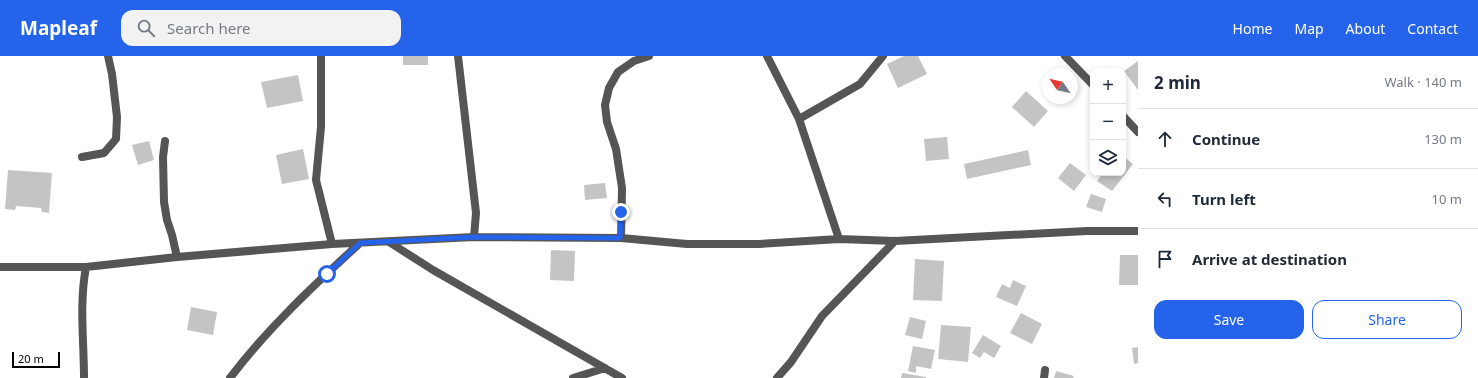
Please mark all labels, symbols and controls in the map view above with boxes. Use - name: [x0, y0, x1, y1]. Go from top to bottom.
- search box: [121, 10, 401, 46]
- text: Mapleaf: [20, 15, 97, 41]
- icon: search: [135, 17, 157, 39]
- text: Search here: [167, 18, 251, 38]
- text: Home: [1233, 19, 1272, 38]
- text: Map: [1294, 19, 1324, 38]
- text: About: [1346, 19, 1385, 38]
- text: Contact: [1407, 19, 1458, 38]
- north arrow: [1042, 68, 1078, 104]
- map controls: [1090, 68, 1126, 176]
- button: +: [1090, 68, 1126, 104]
- text: 2 min: [1154, 71, 1201, 94]
- text: Walk · 140 m: [1384, 73, 1462, 91]
- button: −: [1090, 104, 1126, 140]
- icon: ahead: [1154, 128, 1176, 150]
- text: Continue: [1192, 129, 1260, 149]
- text: 130 m: [1424, 130, 1462, 148]
- button: layers: [1090, 140, 1126, 176]
- icon: left: [1154, 188, 1176, 210]
- text: Turn left: [1192, 189, 1256, 209]
- text: 10 m: [1432, 190, 1462, 208]
- route end: [612, 203, 630, 221]
- icon: arrive: [1154, 248, 1176, 270]
- text: Arrive at destination: [1192, 249, 1347, 269]
- route start: [318, 265, 336, 283]
- button: Save: [1154, 300, 1304, 339]
- button: Share: [1312, 300, 1462, 339]
- scale bar: [12, 350, 60, 369]
- text: 20 m: [18, 351, 44, 366]

